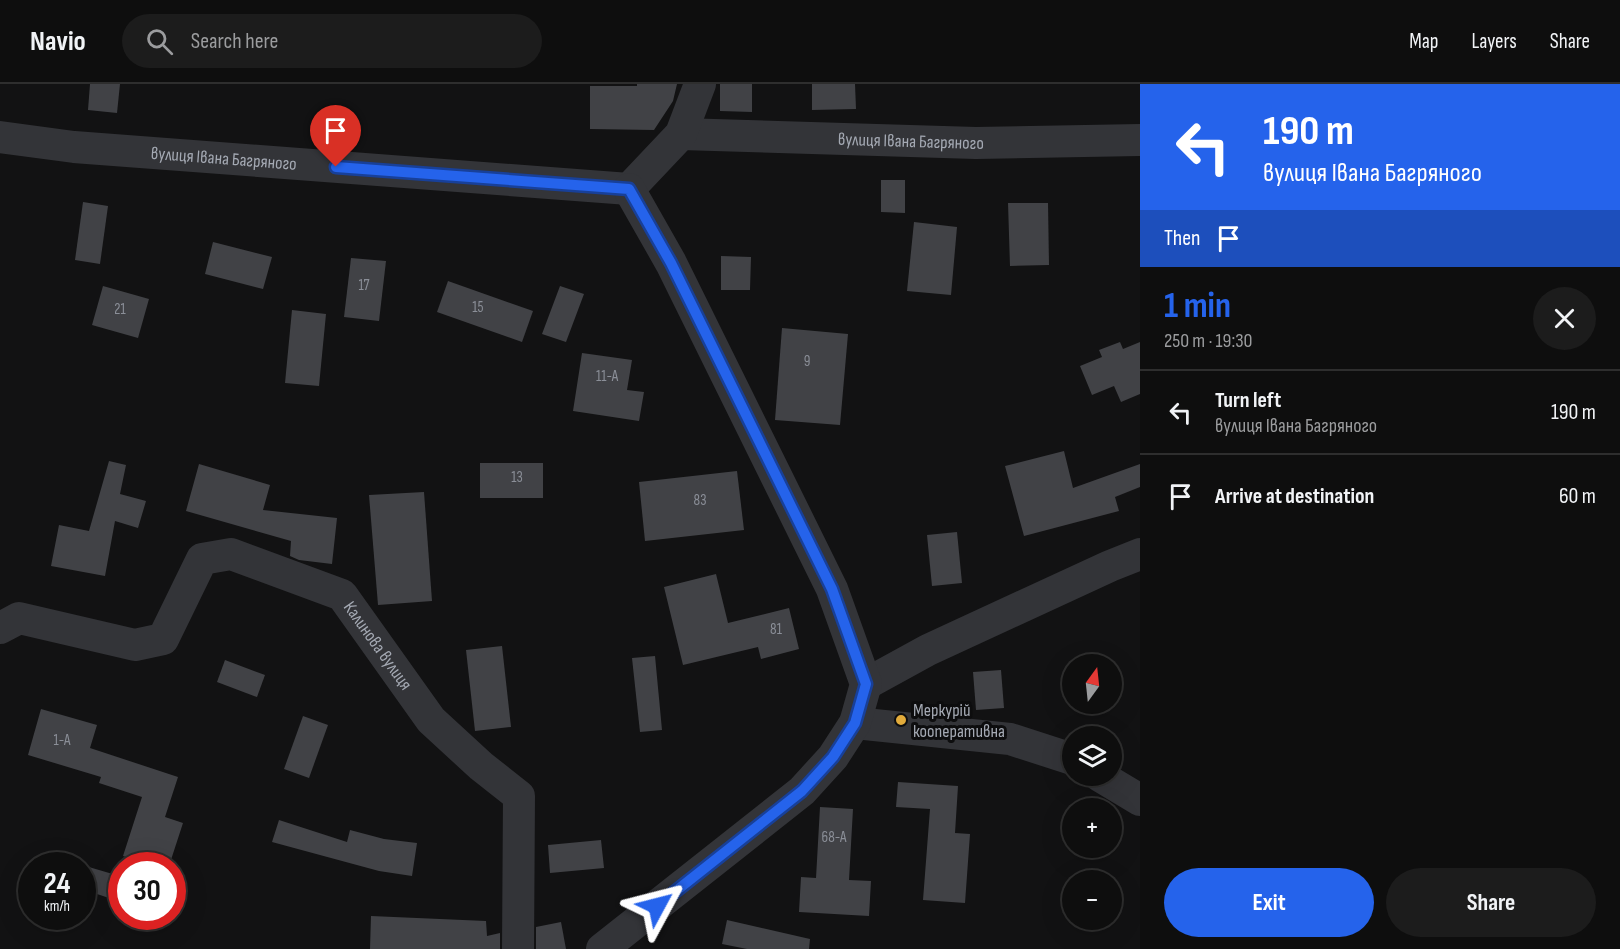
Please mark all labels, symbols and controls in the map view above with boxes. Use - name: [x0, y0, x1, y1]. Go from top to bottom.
- search box: [122, 14, 542, 68]
- text: Navio: [30, 25, 86, 58]
- icon: search: [143, 25, 176, 58]
- text: Search here: [191, 28, 278, 55]
- text: Map: [1409, 29, 1438, 54]
- text: Layers: [1471, 29, 1517, 54]
- text: Share: [1550, 29, 1590, 54]
- pin: [310, 105, 361, 167]
- text: 190 m: [1263, 106, 1354, 157]
- icon: left: [1164, 108, 1242, 186]
- icon: arrive: [319, 114, 352, 147]
- street label: вулиця Івана Багряного: [838, 129, 984, 154]
- street label: вулиця Івана Багряного: [150, 143, 298, 175]
- text: вулиця Івана Багряного: [1263, 157, 1482, 189]
- icon: arrive: [1212, 222, 1245, 255]
- text: Then: [1164, 225, 1200, 252]
- house number: 17: [358, 276, 370, 295]
- text: 1 min: [1164, 285, 1231, 328]
- button: close: [1533, 287, 1596, 350]
- house number: 15: [472, 298, 484, 317]
- house number: 21: [114, 300, 126, 319]
- text: 250 m · 19:30: [1164, 329, 1252, 353]
- house number: 9: [804, 352, 810, 371]
- house number: 11-А: [596, 367, 619, 386]
- text: Turn left: [1215, 387, 1281, 414]
- icon: left: [1164, 396, 1197, 429]
- text: 190 m: [1551, 399, 1596, 426]
- text: вулиця Івана Багряного: [1215, 414, 1377, 438]
- house number: 13: [511, 468, 523, 487]
- icon: arrive: [1164, 480, 1197, 513]
- text: Arrive at destination: [1215, 483, 1374, 510]
- text: 60 m: [1559, 483, 1596, 510]
- house number: 83: [694, 491, 706, 510]
- street label: Калинова вулиця: [339, 597, 416, 694]
- house number: 81: [770, 620, 783, 639]
- north arrow: [1062, 654, 1122, 714]
- map controls: [1062, 654, 1122, 930]
- place label: Меркурій кооперативна: [913, 700, 1005, 742]
- marker: Меркурій кооперативна: [894, 713, 908, 727]
- button: layers: [1062, 726, 1122, 786]
- house number: 1-А: [54, 731, 71, 750]
- button: +: [1062, 798, 1122, 858]
- house number: 68-А: [822, 828, 847, 847]
- speed limit sign: 30: [108, 852, 186, 930]
- text: 24: [44, 866, 70, 902]
- button: Exit: [1164, 868, 1374, 937]
- button: Share: [1386, 868, 1596, 937]
- button: −: [1062, 870, 1122, 930]
- position arrow: [625, 874, 689, 938]
- text: km/h: [44, 897, 70, 916]

